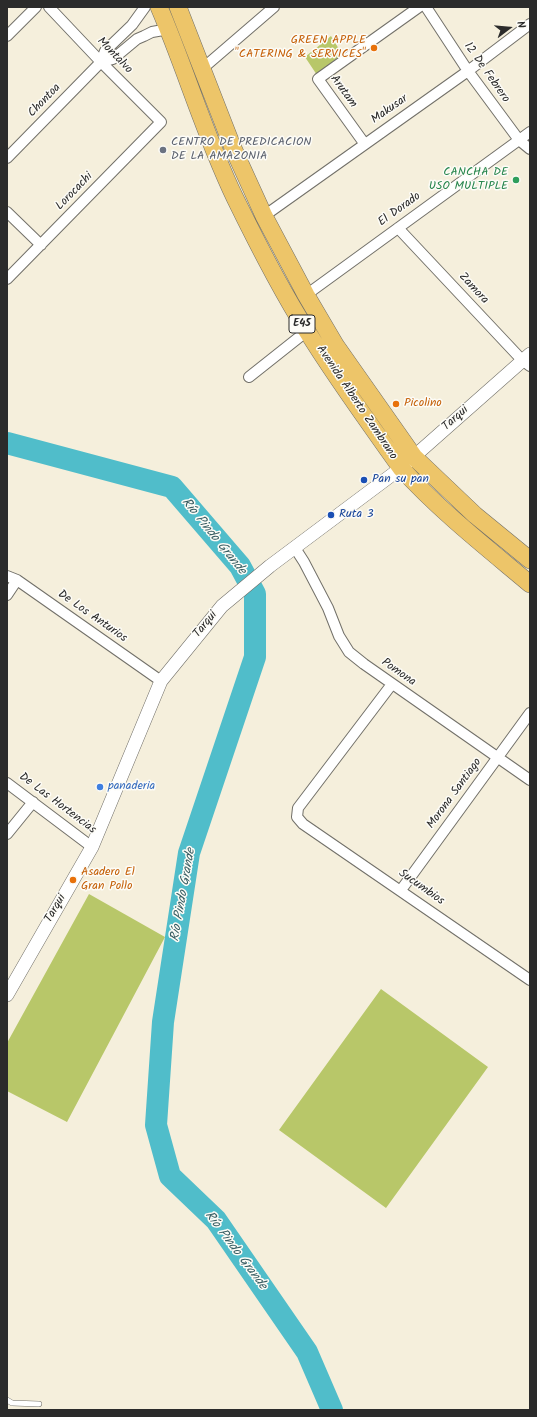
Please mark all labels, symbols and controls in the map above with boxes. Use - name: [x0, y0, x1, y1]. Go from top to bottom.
- north arrow: [489, 8, 529, 48]
- text: N: [511, 19, 530, 31]
- place label: GREEN APPLE "CATERING & SERVICES": [235, 34, 366, 62]
- street label: Montalvo: [93, 35, 135, 77]
- street label: 12 De Febrero: [460, 40, 512, 106]
- marker: GREEN APPLE "CATERING & SERVICES": [369, 43, 379, 53]
- street label: Arutam: [326, 73, 360, 111]
- street label: Chontoa: [26, 81, 64, 121]
- street label: Makusar: [369, 92, 411, 128]
- place label: CENTRO DE PREDICACION DE LA AMAZONIA: [171, 136, 311, 164]
- marker: CENTRO DE PREDICACION DE LA AMAZONIA: [158, 145, 168, 155]
- place label: CANCHA DE USO MULTIPLE: [429, 166, 508, 194]
- street label: Lorocachi: [53, 170, 97, 214]
- marker: CANCHA DE USO MULTIPLE: [511, 175, 521, 185]
- street label: El Dorado: [376, 190, 424, 230]
- street label: Zamora: [455, 270, 491, 308]
- road number: E45: [289, 315, 315, 333]
- street label: Avenida Alberto Zambrano: [312, 343, 400, 463]
- place label: Picolino: [404, 397, 442, 411]
- marker: Picolino: [391, 399, 401, 409]
- street label: Tarqui: [440, 403, 472, 435]
- place label: Pan su pan: [372, 473, 429, 487]
- marker: Pan su pan: [359, 475, 369, 485]
- water label: Río Pindo Grande: [177, 496, 249, 578]
- place label: Ruta 3: [339, 508, 374, 522]
- marker: Ruta 3: [326, 510, 336, 520]
- street label: De Los Anturios: [55, 588, 129, 646]
- street label: Tarqui: [191, 609, 221, 641]
- street label: Pomona: [378, 656, 418, 690]
- street label: Morona Santiago: [425, 756, 485, 832]
- street label: De Las Hortencias: [16, 770, 98, 838]
- place label: panaderia: [108, 780, 155, 794]
- marker: panaderia: [95, 782, 105, 792]
- water label: Río Pindo Grande: [168, 847, 200, 943]
- place label: Asadero El Gran Pollo: [81, 866, 135, 894]
- street label: Sucumbios: [395, 867, 447, 909]
- marker: Asadero El Gran Pollo: [68, 875, 78, 885]
- street label: Tarqui: [42, 892, 70, 926]
- water label: Río Pindo Grande: [200, 1209, 270, 1293]

